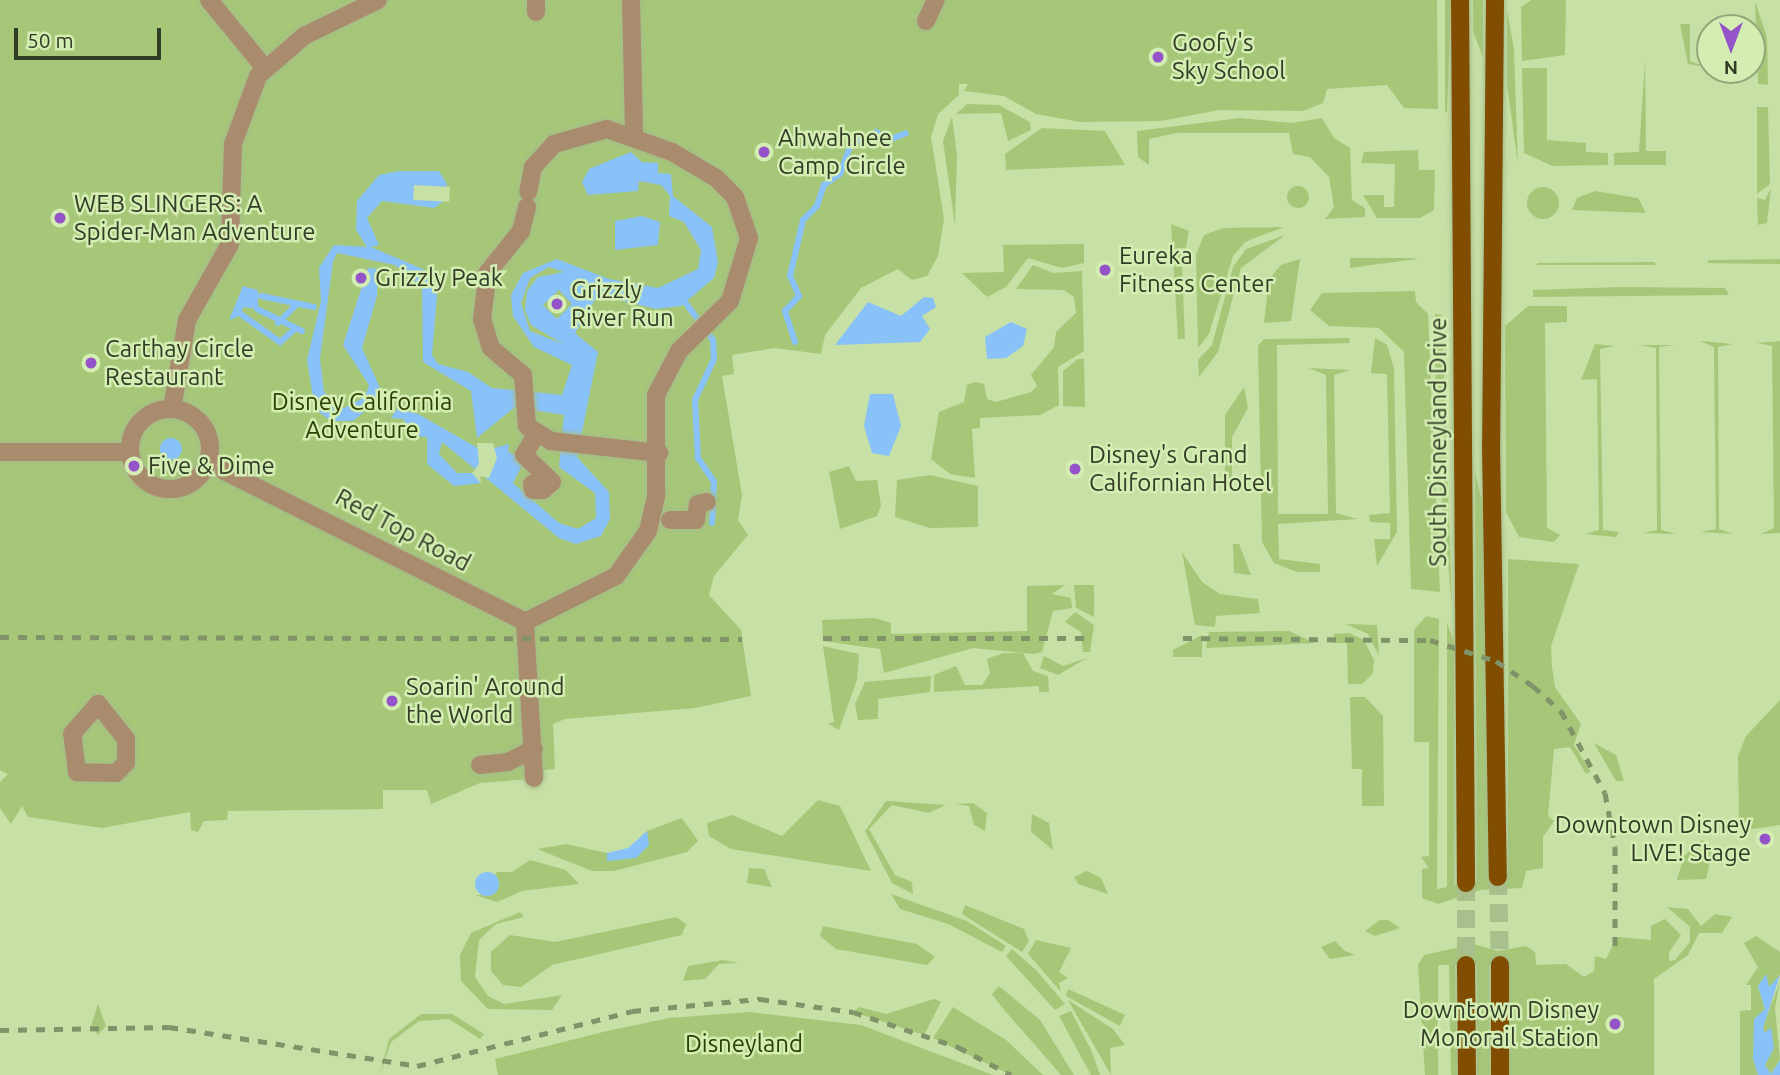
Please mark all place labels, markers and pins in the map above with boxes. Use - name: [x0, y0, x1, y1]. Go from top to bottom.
- place label: Goofy's Sky School: [1172, 29, 1286, 85]
- marker: Goofy's Sky School: [1150, 49, 1166, 65]
- place label: Ahwahnee Camp Circle: [778, 124, 906, 180]
- marker: Ahwahnee Camp Circle: [756, 144, 772, 160]
- place label: WEB SLINGERS: A Spider-Man Adventure: [74, 190, 315, 246]
- marker: WEB SLINGERS: A Spider-Man Adventure: [52, 210, 68, 226]
- place label: Eureka Fitness Center: [1119, 242, 1274, 298]
- marker: Eureka Fitness Center: [1097, 262, 1113, 278]
- place label: Grizzly Peak: [375, 264, 503, 292]
- marker: Grizzly Peak: [353, 270, 369, 286]
- place label: Grizzly River Run: [571, 276, 674, 332]
- marker: Grizzly River Run: [549, 296, 565, 312]
- place label: Carthay Circle Restaurant: [105, 335, 254, 391]
- marker: Carthay Circle Restaurant: [83, 355, 99, 371]
- place label: Disney's Grand Californian Hotel: [1089, 441, 1271, 497]
- place label: Five & Dime: [148, 452, 275, 480]
- marker: Five & Dime: [126, 458, 142, 474]
- marker: Disney's Grand Californian Hotel: [1067, 461, 1083, 477]
- place label: Soarin' Around the World: [406, 673, 565, 729]
- marker: Soarin' Around the World: [384, 693, 400, 709]
- place label: Downtown Disney LIVE! Stage: [1555, 811, 1751, 867]
- marker: Downtown Disney LIVE! Stage: [1757, 831, 1773, 847]
- place label: Downtown Disney Monorail Station: [1403, 996, 1599, 1052]
- marker: Downtown Disney Monorail Station: [1605, 1014, 1625, 1034]

